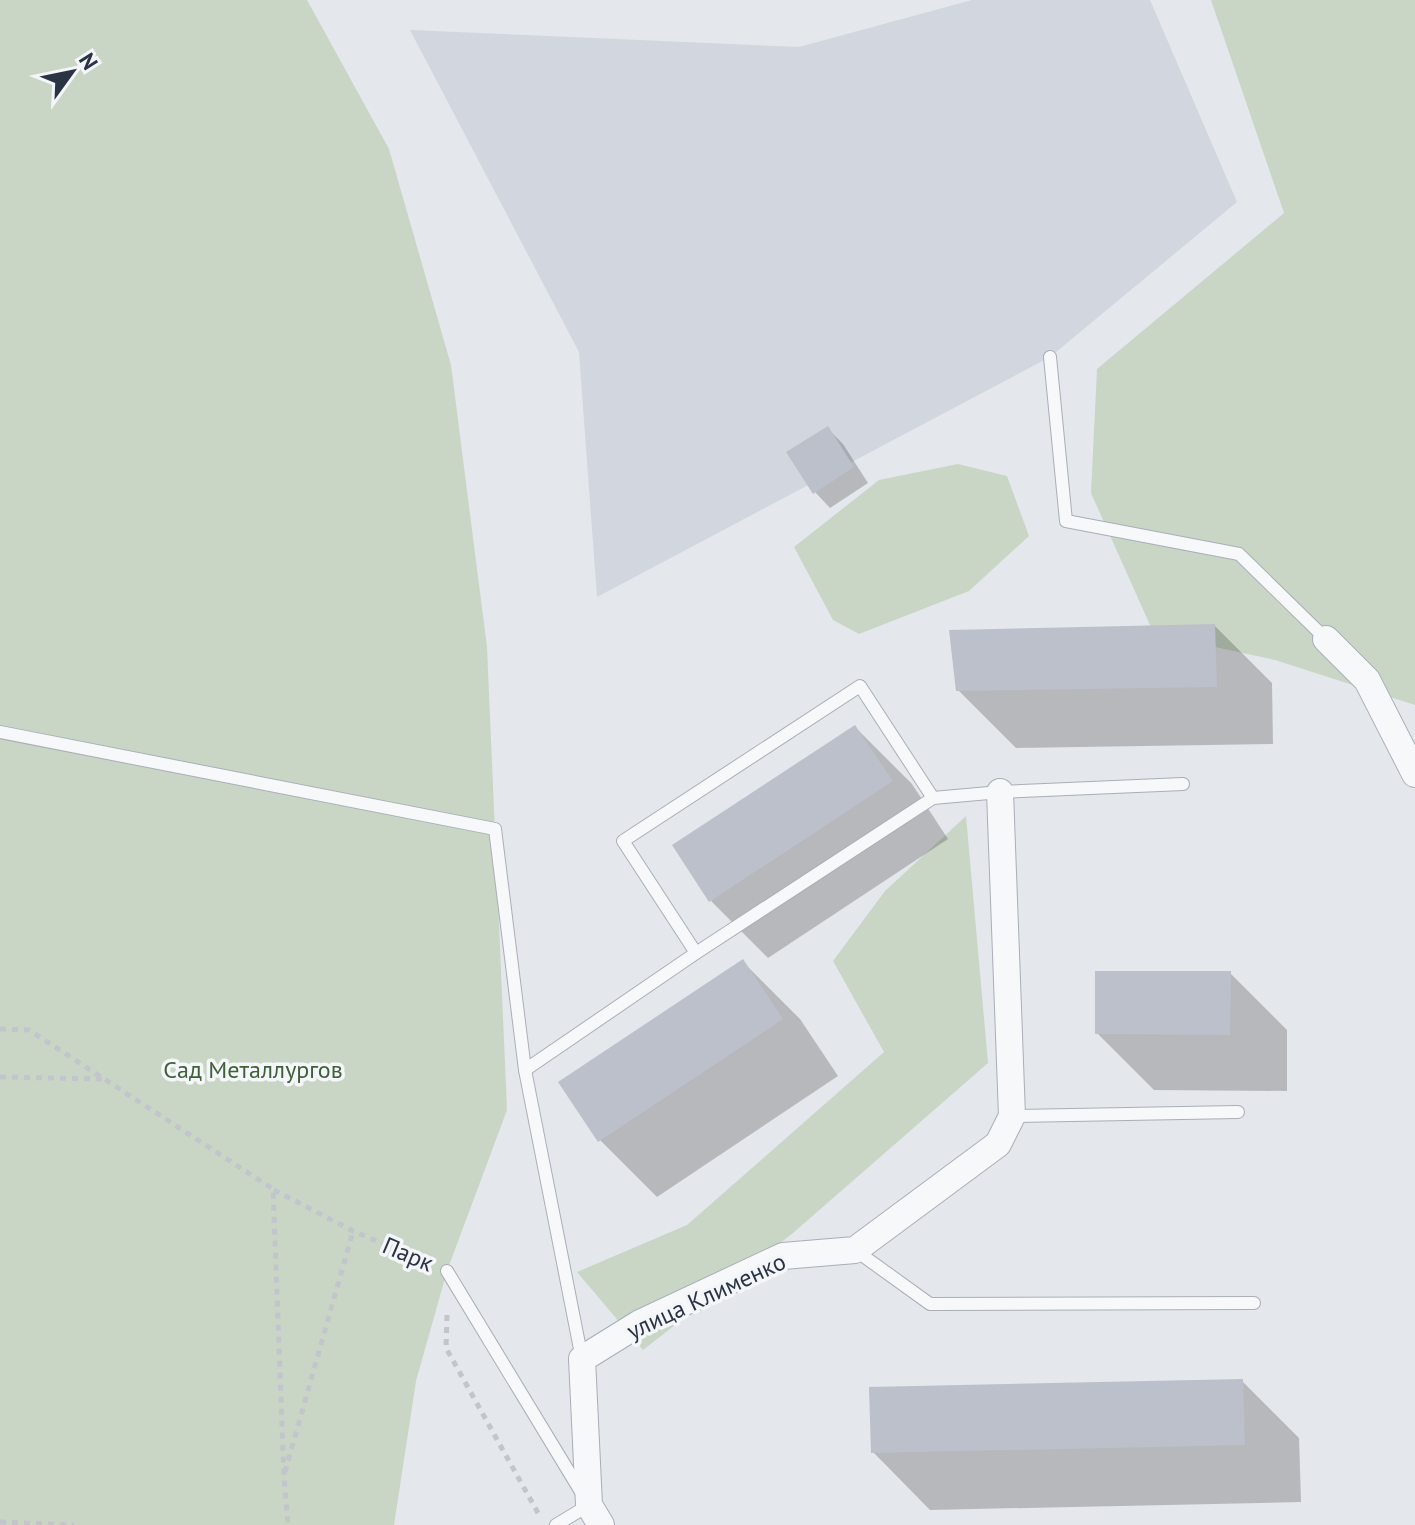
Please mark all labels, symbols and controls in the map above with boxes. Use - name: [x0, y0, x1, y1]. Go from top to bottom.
- north arrow: [32, 32, 112, 112]
- text: N: [73, 47, 104, 75]
- park label: Сад Металлургов: [163, 1054, 343, 1085]
- street label: Парк: [378, 1230, 439, 1279]
- street label: улица Клименко: [621, 1246, 791, 1346]

